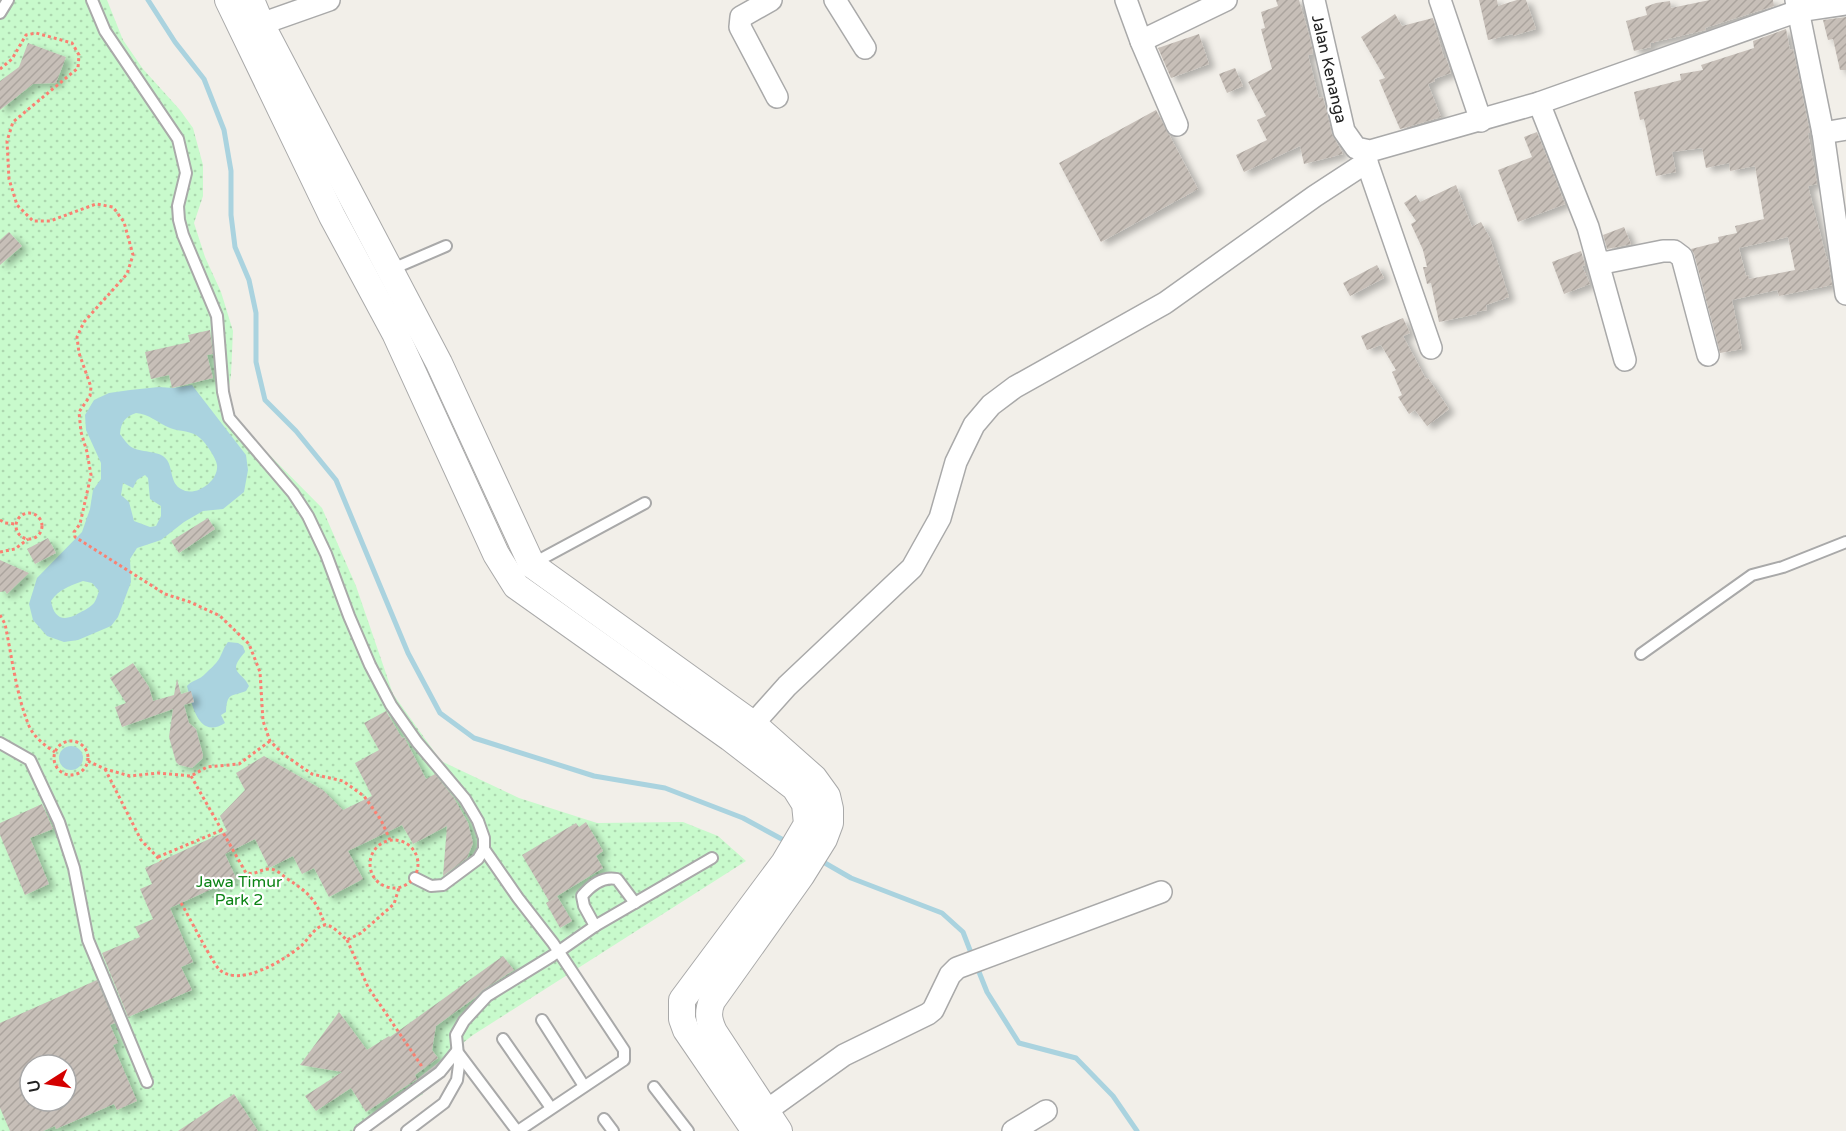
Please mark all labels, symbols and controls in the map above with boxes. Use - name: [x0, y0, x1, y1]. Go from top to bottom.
- street label: Jalan Kenanga: [1307, 13, 1351, 125]
- park label: Jawa Timur Park 2: [196, 872, 283, 910]
- north arrow: [18, 1053, 78, 1113]
- text: U: [23, 1078, 45, 1094]

